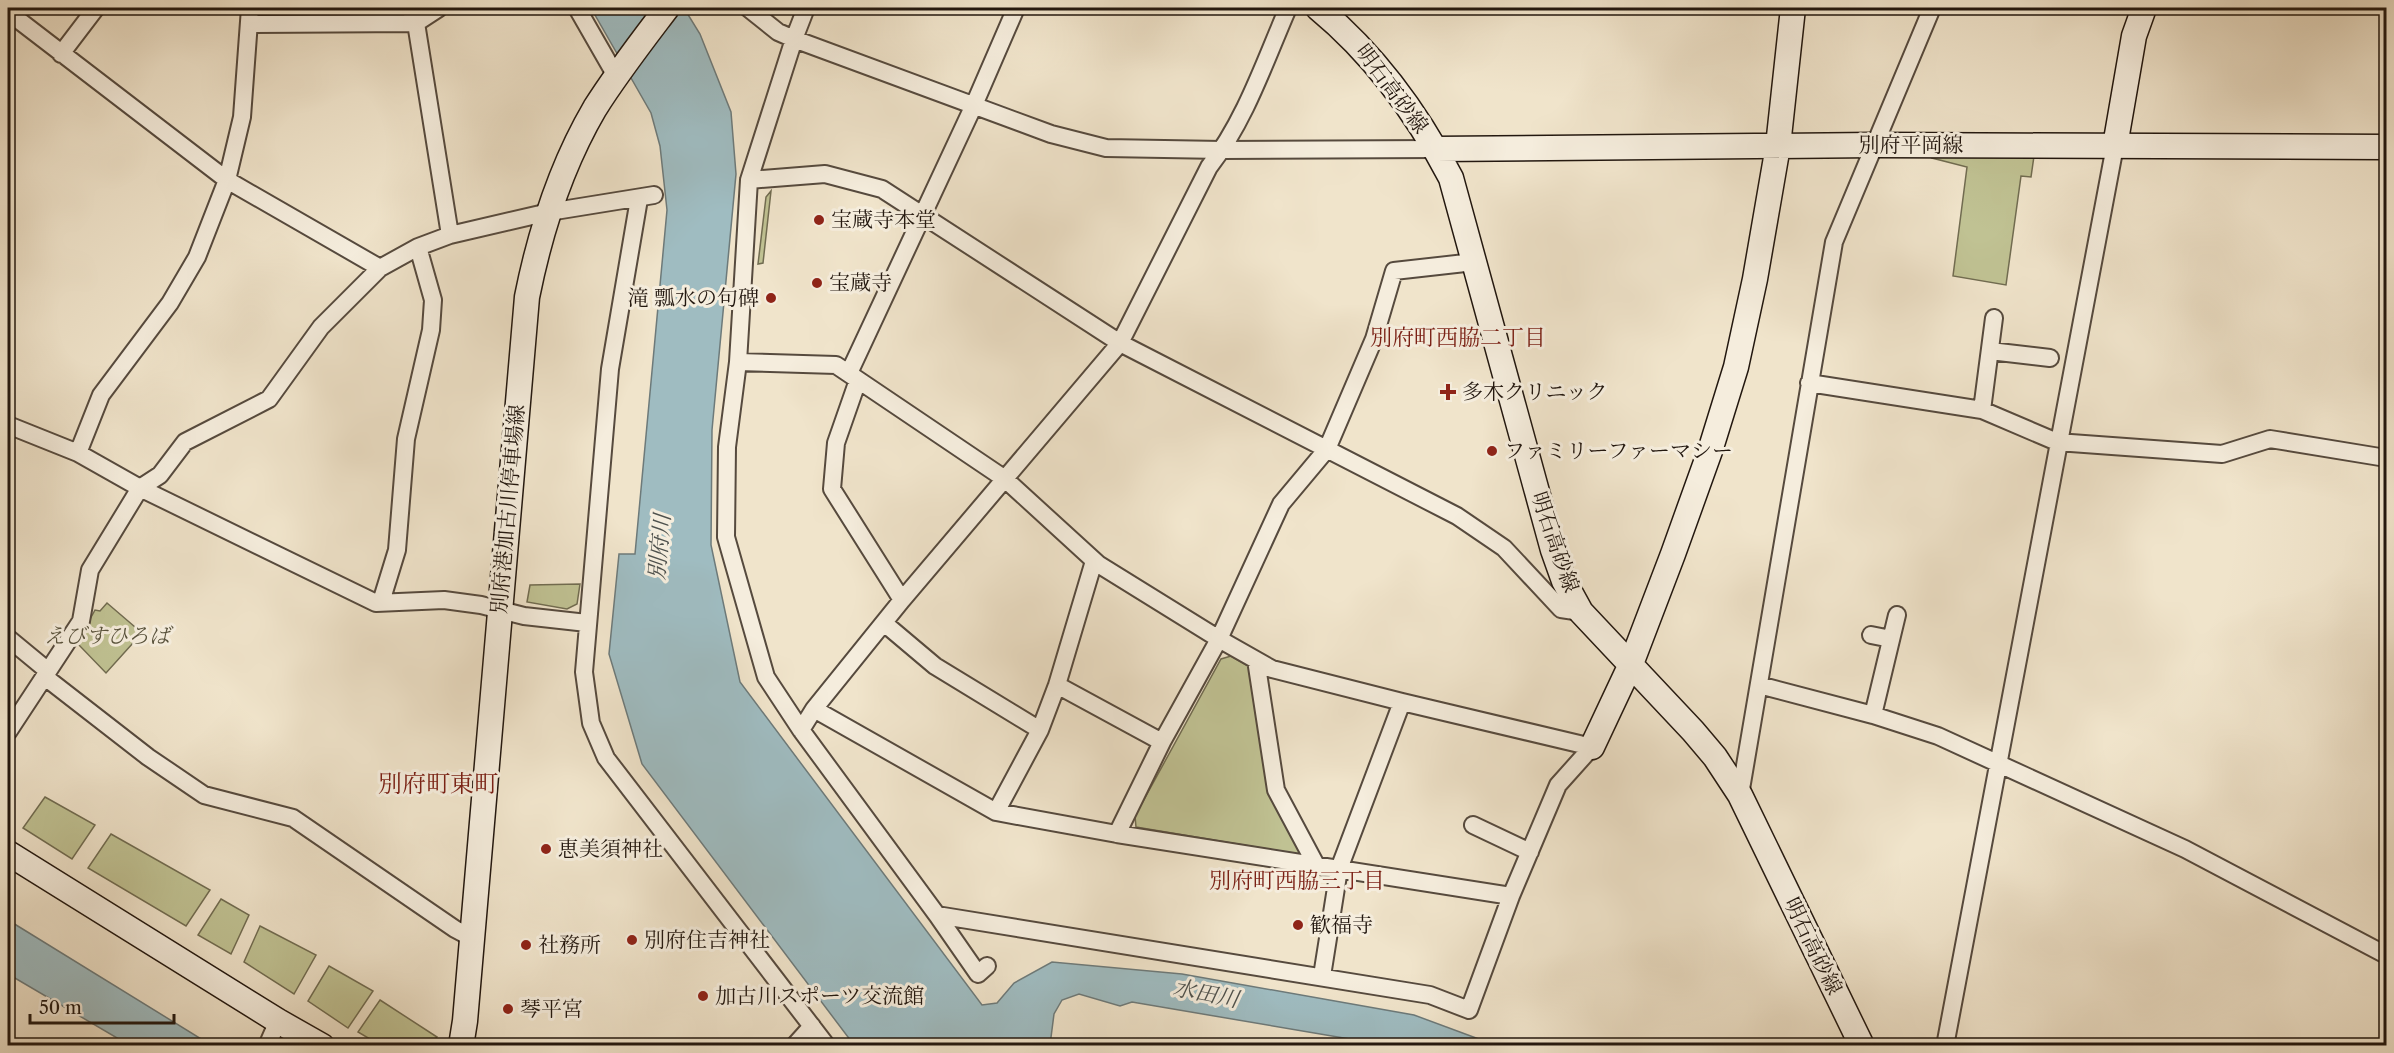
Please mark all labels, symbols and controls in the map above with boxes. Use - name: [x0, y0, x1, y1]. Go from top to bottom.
- street label: 明石高砂線: [1351, 39, 1434, 138]
- street label: 別府平岡線: [1859, 132, 1964, 157]
- place label: 宝蔵寺本堂: [831, 207, 936, 232]
- marker: 宝蔵寺本堂: [812, 213, 826, 227]
- place label: 宝蔵寺: [829, 270, 892, 295]
- marker: 宝蔵寺: [810, 276, 824, 290]
- place label: 滝 瓢水の句碑: [627, 285, 759, 310]
- marker: 滝 瓢水の句碑: [764, 291, 778, 305]
- district label: 別府町西脇二丁目: [1370, 324, 1546, 351]
- place label: 多木クリニック: [1462, 379, 1608, 404]
- marker: 多木クリニック: [1439, 383, 1457, 401]
- street label: 別府港加古川停車場線: [486, 403, 529, 615]
- place label: ファミリーファーマシー: [1504, 438, 1733, 463]
- marker: ファミリーファーマシー: [1485, 444, 1499, 458]
- street label: 明石高砂線: [1527, 488, 1584, 596]
- water label: 別府川: [643, 511, 676, 581]
- park label: えびすひろば: [44, 623, 174, 648]
- district label: 別府町東町: [378, 769, 498, 798]
- place label: 恵美須神社: [558, 836, 663, 861]
- marker: 恵美須神社: [539, 842, 553, 856]
- district label: 別府町西脇三丁目: [1209, 867, 1385, 894]
- street label: 明石高砂線: [1779, 893, 1848, 998]
- place label: 歓福寺: [1310, 912, 1373, 937]
- marker: 歓福寺: [1291, 918, 1305, 932]
- place label: 別府住吉神社: [644, 927, 770, 952]
- place label: 社務所: [538, 932, 601, 957]
- marker: 別府住吉神社: [625, 933, 639, 947]
- marker: 社務所: [519, 938, 533, 952]
- water label: 水田川: [1171, 974, 1243, 1013]
- place label: 加古川スポーツ交流館: [715, 983, 924, 1008]
- scale bar: [30, 987, 174, 1025]
- marker: 加古川スポーツ交流館: [696, 989, 710, 1003]
- place label: 琴平宮: [520, 996, 583, 1021]
- text: 50 m: [39, 997, 82, 1019]
- marker: 琴平宮: [501, 1002, 515, 1016]

